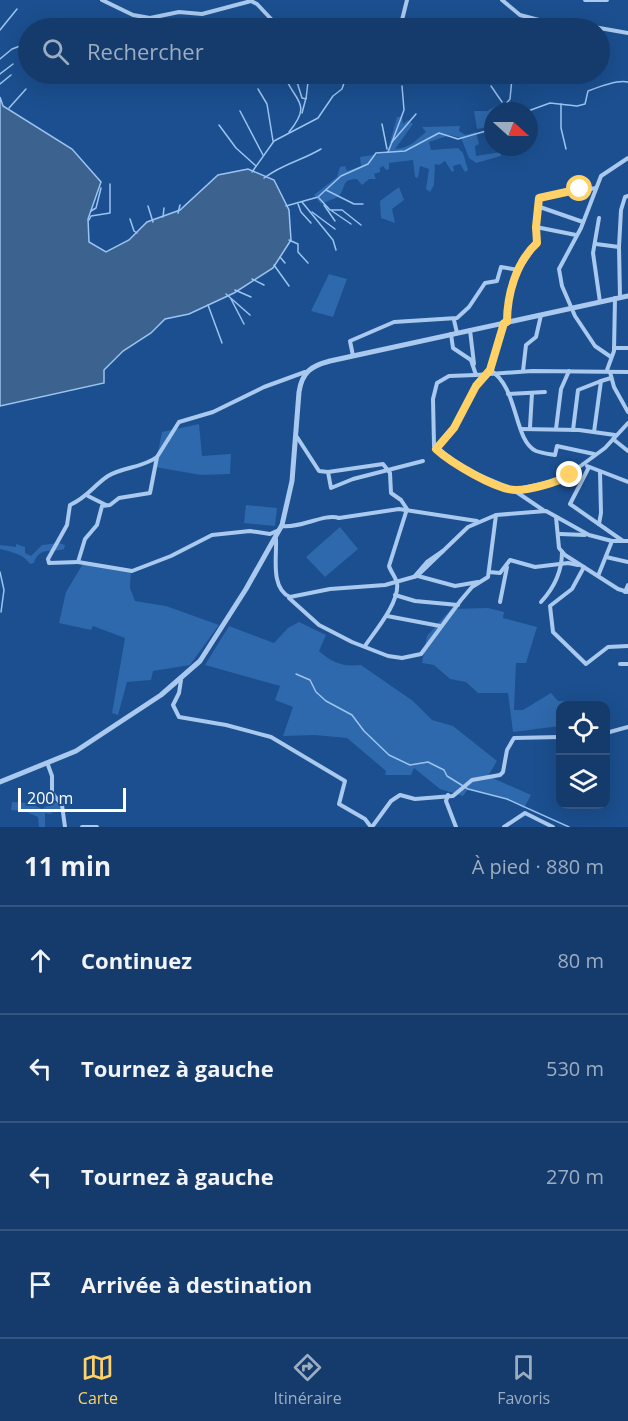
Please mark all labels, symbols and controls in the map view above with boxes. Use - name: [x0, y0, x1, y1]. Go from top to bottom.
- search box: [18, 18, 610, 84]
- icon: search: [39, 35, 72, 68]
- text: Rechercher: [87, 36, 204, 66]
- north arrow: [484, 102, 538, 156]
- route start: [566, 175, 592, 201]
- route end: [556, 461, 582, 487]
- map controls: [556, 701, 610, 809]
- button: locate: [556, 701, 610, 755]
- button: layers: [556, 755, 610, 809]
- scale bar: [18, 785, 126, 812]
- text: 200 m: [27, 787, 73, 809]
- text: 11 min: [24, 848, 111, 884]
- text: À pied · 880 m: [472, 853, 604, 880]
- icon: ahead: [24, 944, 57, 977]
- text: Continuez: [81, 945, 192, 975]
- text: 80 m: [557, 947, 604, 974]
- icon: left: [24, 1052, 57, 1085]
- text: Tournez à gauche: [81, 1053, 274, 1083]
- text: 530 m: [546, 1055, 604, 1082]
- icon: left: [24, 1160, 57, 1193]
- text: Tournez à gauche: [81, 1161, 274, 1191]
- text: 270 m: [546, 1163, 604, 1190]
- icon: arrive: [24, 1268, 57, 1301]
- text: Arrivée à destination: [81, 1269, 312, 1299]
- tab: Carte: [78, 1351, 118, 1409]
- tab: Itinéraire: [274, 1351, 342, 1409]
- tab: Favoris: [497, 1351, 550, 1409]

